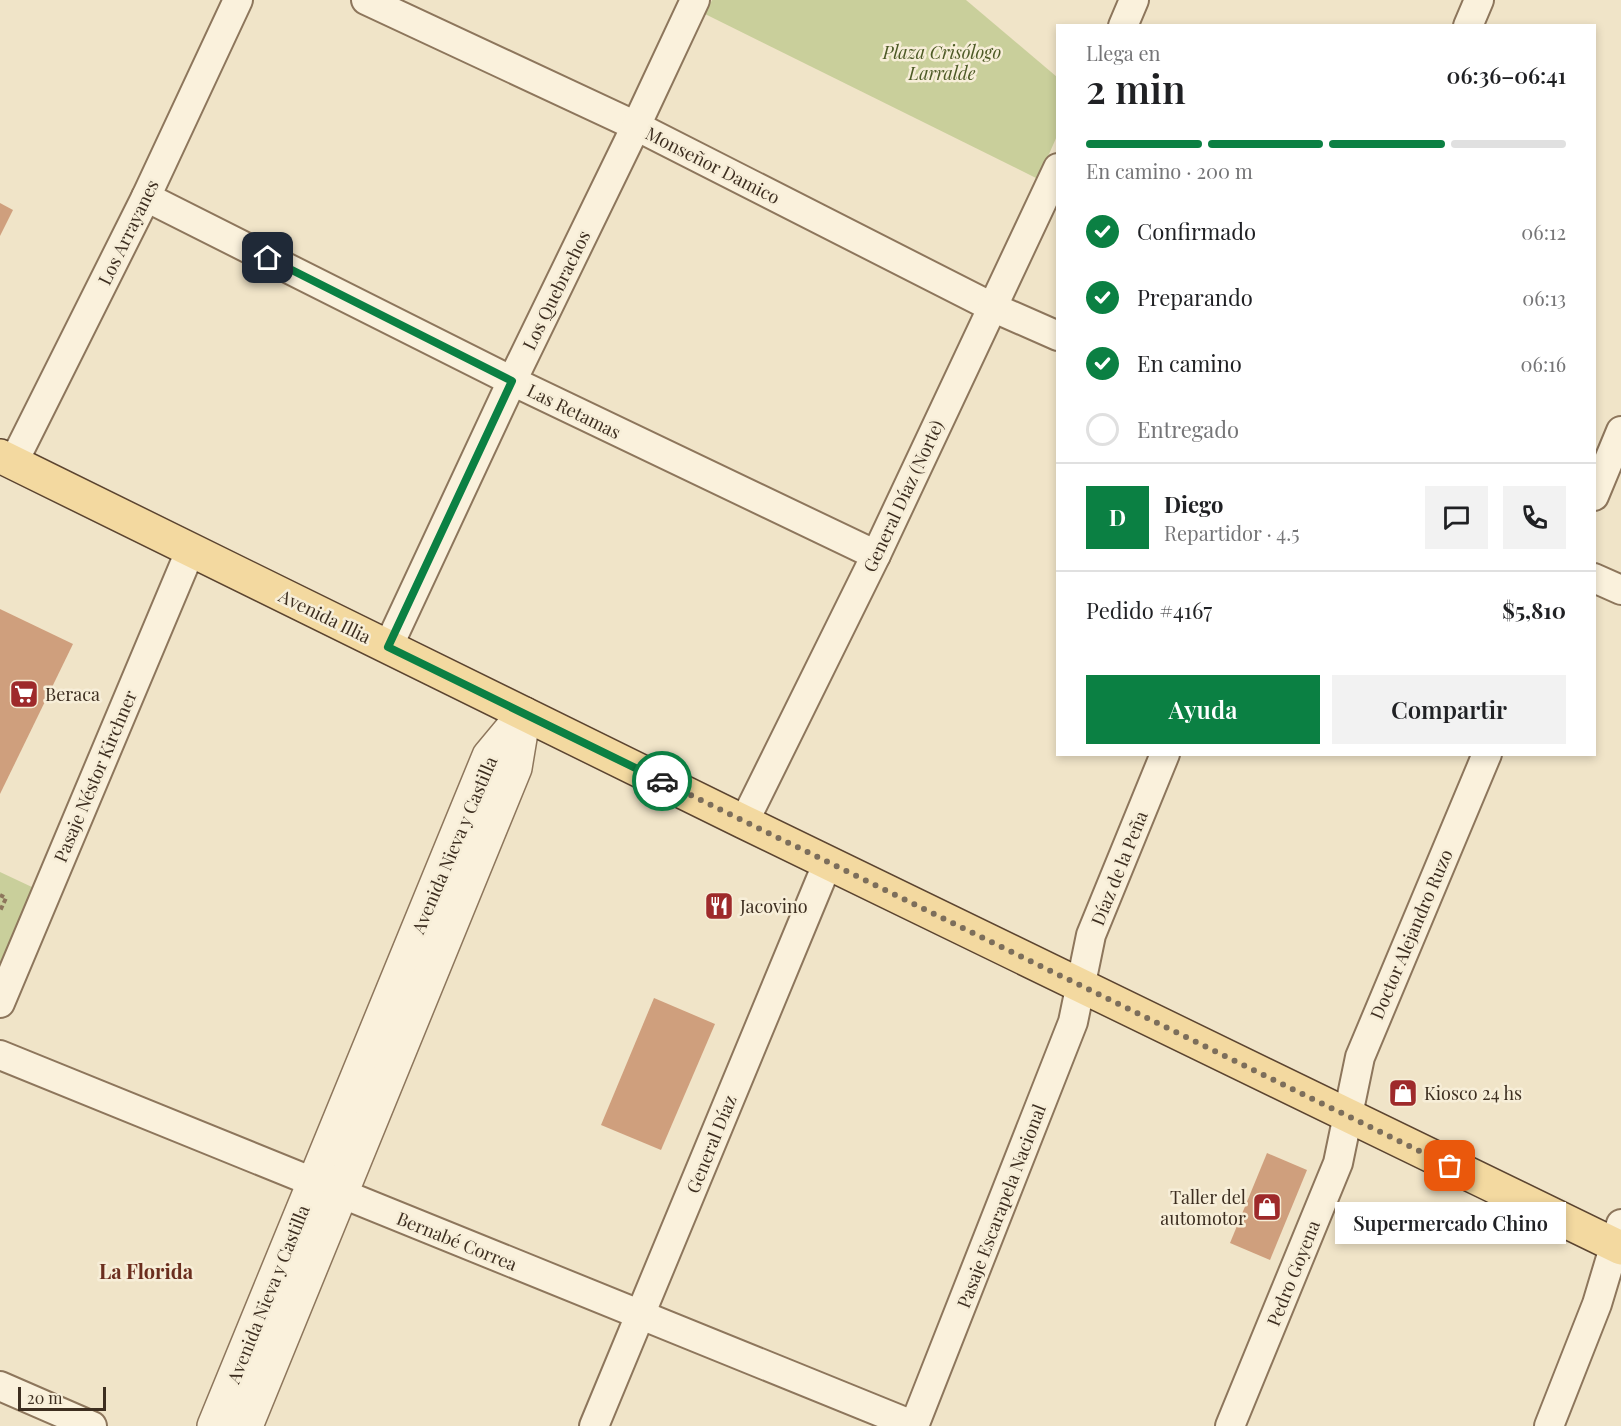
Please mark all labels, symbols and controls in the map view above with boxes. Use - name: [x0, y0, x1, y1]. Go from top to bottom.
- text: Llega en: [1086, 39, 1161, 66]
- park label: Plaza Crisólogo Larralde: [882, 40, 1001, 85]
- text: 06:36–06:41: [1447, 60, 1566, 90]
- text: 2 min: [1086, 62, 1186, 114]
- street label: Monseñor Damico: [642, 121, 784, 209]
- text: En camino · 200 m: [1086, 157, 1253, 184]
- street label: Los Arrayanes: [92, 175, 164, 289]
- icon: check: [1086, 215, 1119, 248]
- text: Confirmado: [1137, 216, 1256, 246]
- text: 06:12: [1521, 218, 1566, 245]
- street label: Los Quebrachos: [517, 226, 595, 354]
- pin: [242, 232, 293, 283]
- icon: home: [251, 241, 284, 274]
- icon: check: [1086, 281, 1119, 314]
- text: Preparando: [1137, 282, 1253, 312]
- text: 06:13: [1522, 284, 1566, 311]
- icon: check: [1086, 347, 1119, 380]
- text: En camino: [1137, 348, 1242, 378]
- text: 06:16: [1521, 350, 1566, 377]
- street label: Las Retamas: [523, 378, 625, 444]
- text: Entregado: [1137, 414, 1239, 444]
- street label: General Díaz (Norte): [857, 416, 949, 576]
- button: chat: [1425, 486, 1488, 549]
- button: phone: [1503, 486, 1566, 549]
- text: Diego: [1164, 489, 1223, 519]
- text: D: [1109, 502, 1126, 532]
- text: Repartidor · 4.5: [1164, 519, 1300, 546]
- street label: Avenida Illia: [274, 583, 375, 649]
- text: Pedido #4167: [1086, 595, 1212, 625]
- text: $5,810: [1502, 595, 1566, 625]
- button: Ayuda: [1086, 675, 1320, 744]
- button: Compartir: [1332, 675, 1566, 744]
- supermarket icon: Beraca: [8, 678, 40, 710]
- place label: Beraca: [45, 682, 100, 706]
- street label: Pasaje Néstor Kirchner: [48, 686, 142, 866]
- courier: [632, 751, 692, 811]
- street label: Avenida Nieva y Castilla: [405, 753, 502, 938]
- icon: car: [646, 765, 679, 798]
- street label: Díaz de la Peña: [1085, 807, 1153, 929]
- street label: Doctor Alejandro Ruzo: [1364, 845, 1458, 1023]
- restaurant icon: Jacovino: [703, 890, 735, 922]
- place label: Jacovino: [739, 894, 808, 918]
- shop icon: Kiosco 24 hs: [1387, 1077, 1419, 1109]
- place label: Kiosco 24 hs: [1424, 1081, 1522, 1105]
- street label: General Díaz: [680, 1091, 742, 1197]
- street label: Pasaje Escarapela Nacional: [951, 1101, 1051, 1311]
- pin: [1424, 1140, 1475, 1191]
- icon: bag: [1433, 1149, 1466, 1182]
- place label: Taller del automotor: [1160, 1185, 1246, 1230]
- shop icon: Taller del automotor: [1251, 1191, 1283, 1223]
- street label: Avenida Nieva y Castilla: [221, 1201, 315, 1388]
- callout: Supermercado Chino: [1334, 1202, 1565, 1244]
- street label: Bernabé Correa: [393, 1206, 521, 1276]
- text: Supermercado Chino: [1353, 1209, 1548, 1236]
- street label: Pedro Goyena: [1261, 1217, 1325, 1329]
- district label: La Florida: [99, 1257, 194, 1284]
- scale bar: [18, 1384, 106, 1412]
- text: 20 m: [27, 1387, 62, 1408]

